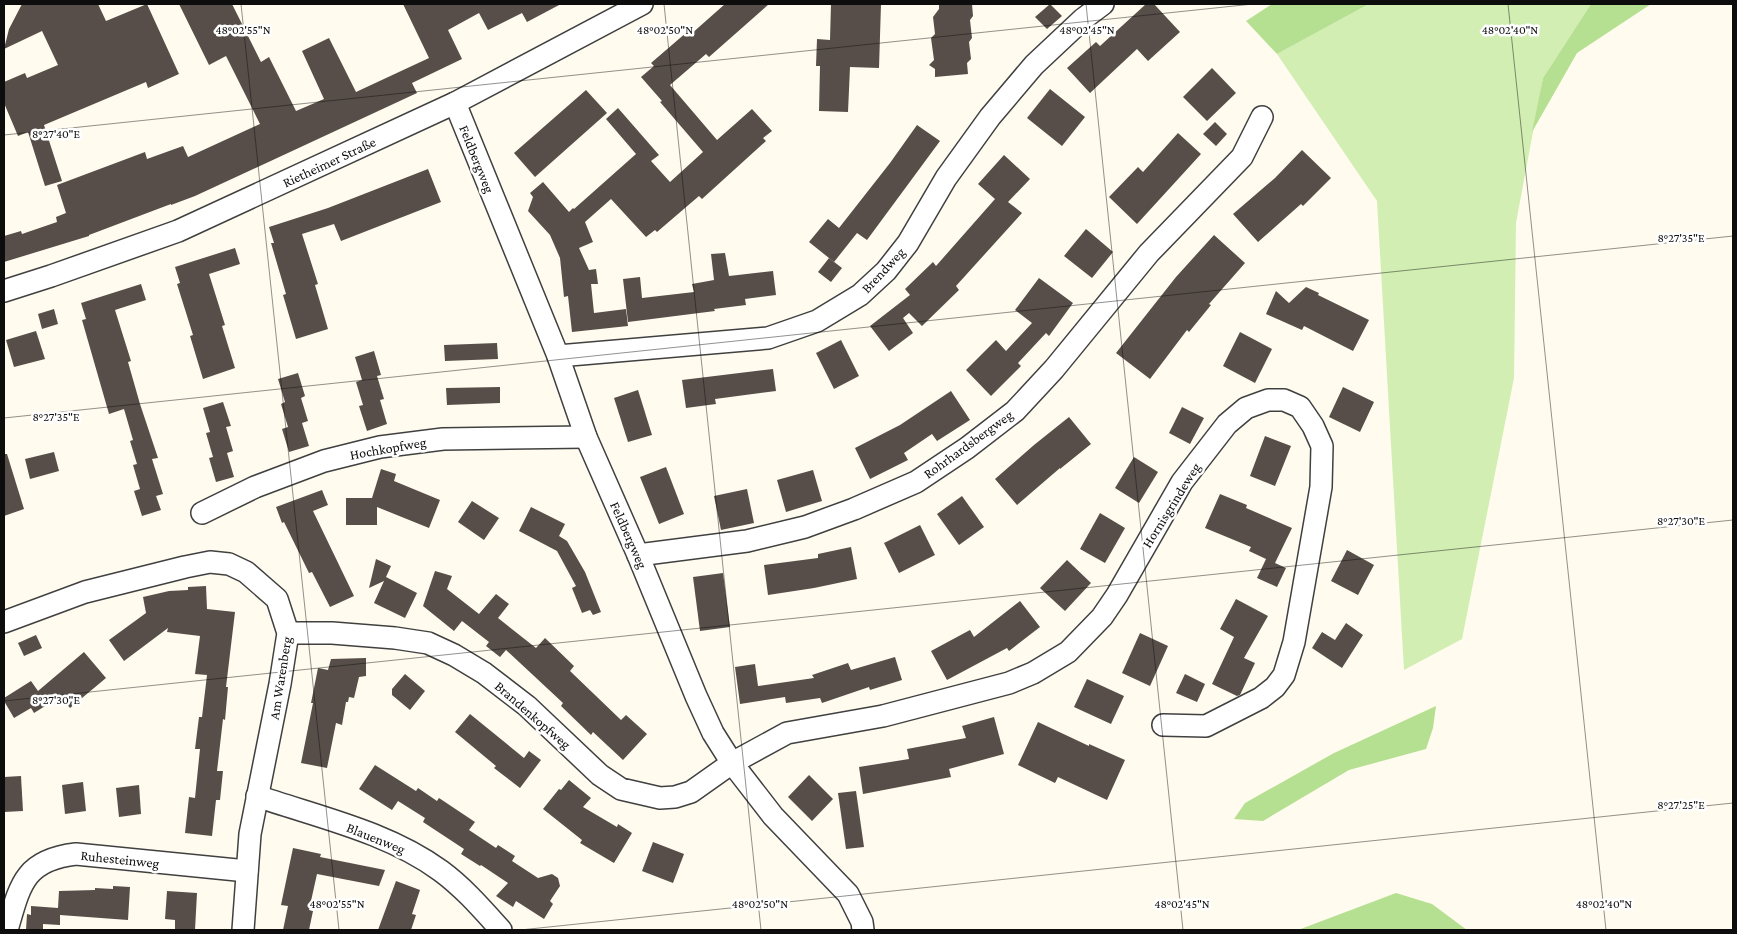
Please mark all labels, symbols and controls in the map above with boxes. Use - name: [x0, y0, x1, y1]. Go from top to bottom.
- text: 48°02'55"N: [215, 23, 271, 37]
- text: 48°02'50"N: [637, 23, 693, 37]
- text: 48°02'45"N: [1059, 23, 1115, 37]
- text: 48°02'40"N: [1482, 23, 1538, 37]
- street label: Feldbergweg: [456, 123, 498, 195]
- text: 8°27'40"E: [32, 127, 81, 141]
- street label: Rietheimer Straße: [280, 133, 378, 191]
- text: 8°27'35"E: [1657, 231, 1705, 245]
- street label: Brendweg: [858, 244, 908, 296]
- street label: Rohrhardsbergweg: [920, 406, 1016, 482]
- text: 8°27'35"E: [32, 410, 80, 424]
- street label: Hochkopfweg: [349, 433, 428, 463]
- street label: Hornisgrindeweg: [1138, 459, 1204, 551]
- street label: Feldbergweg: [607, 499, 651, 571]
- text: 8°27'30"E: [1657, 514, 1706, 528]
- street label: Am Warenberg: [266, 635, 294, 721]
- street label: Brandenkopfweg: [492, 678, 574, 752]
- text: 8°27'30"E: [32, 693, 81, 707]
- text: 8°27'25"E: [1657, 798, 1705, 812]
- street label: Blauenweg: [344, 819, 408, 857]
- street label: Ruhesteinweg: [80, 847, 160, 871]
- text: 48°02'55"N: [309, 897, 365, 911]
- text: 48°02'50"N: [732, 897, 788, 911]
- text: 48°02'45"N: [1154, 897, 1210, 911]
- text: 48°02'40"N: [1576, 897, 1632, 911]

